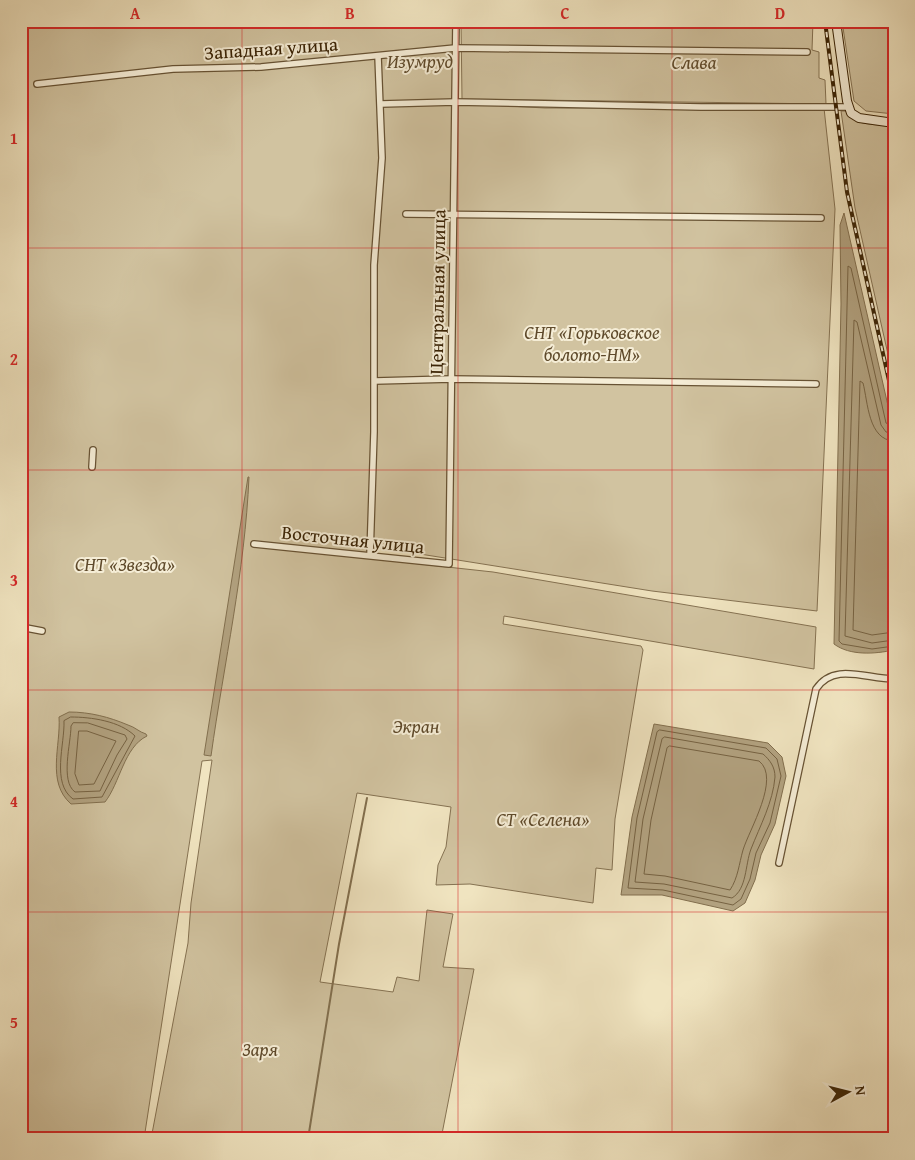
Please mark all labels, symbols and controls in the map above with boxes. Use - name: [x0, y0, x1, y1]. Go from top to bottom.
- text: A: [130, 1, 141, 25]
- text: B: [345, 1, 355, 25]
- text: C: [560, 1, 570, 25]
- text: D: [775, 1, 785, 25]
- street label: Западная улица: [203, 29, 339, 67]
- park label: Изумруд: [387, 47, 453, 75]
- park label: Слава: [672, 48, 717, 76]
- text: 1: [10, 126, 18, 150]
- street label: Центральная улица: [422, 209, 452, 375]
- park label: СНТ «Горьковское болото-НМ»: [524, 318, 660, 368]
- text: 2: [10, 347, 18, 371]
- street label: Восточная улица: [280, 518, 426, 560]
- park label: СНТ «Звезда»: [75, 550, 175, 578]
- text: 3: [10, 568, 18, 592]
- park label: Экран: [393, 712, 440, 740]
- text: 4: [10, 789, 18, 813]
- park label: СТ «Селена»: [496, 805, 590, 833]
- text: 5: [10, 1010, 18, 1034]
- park label: Заря: [242, 1035, 278, 1063]
- north arrow: [822, 1068, 872, 1118]
- text: N: [850, 1085, 871, 1097]

